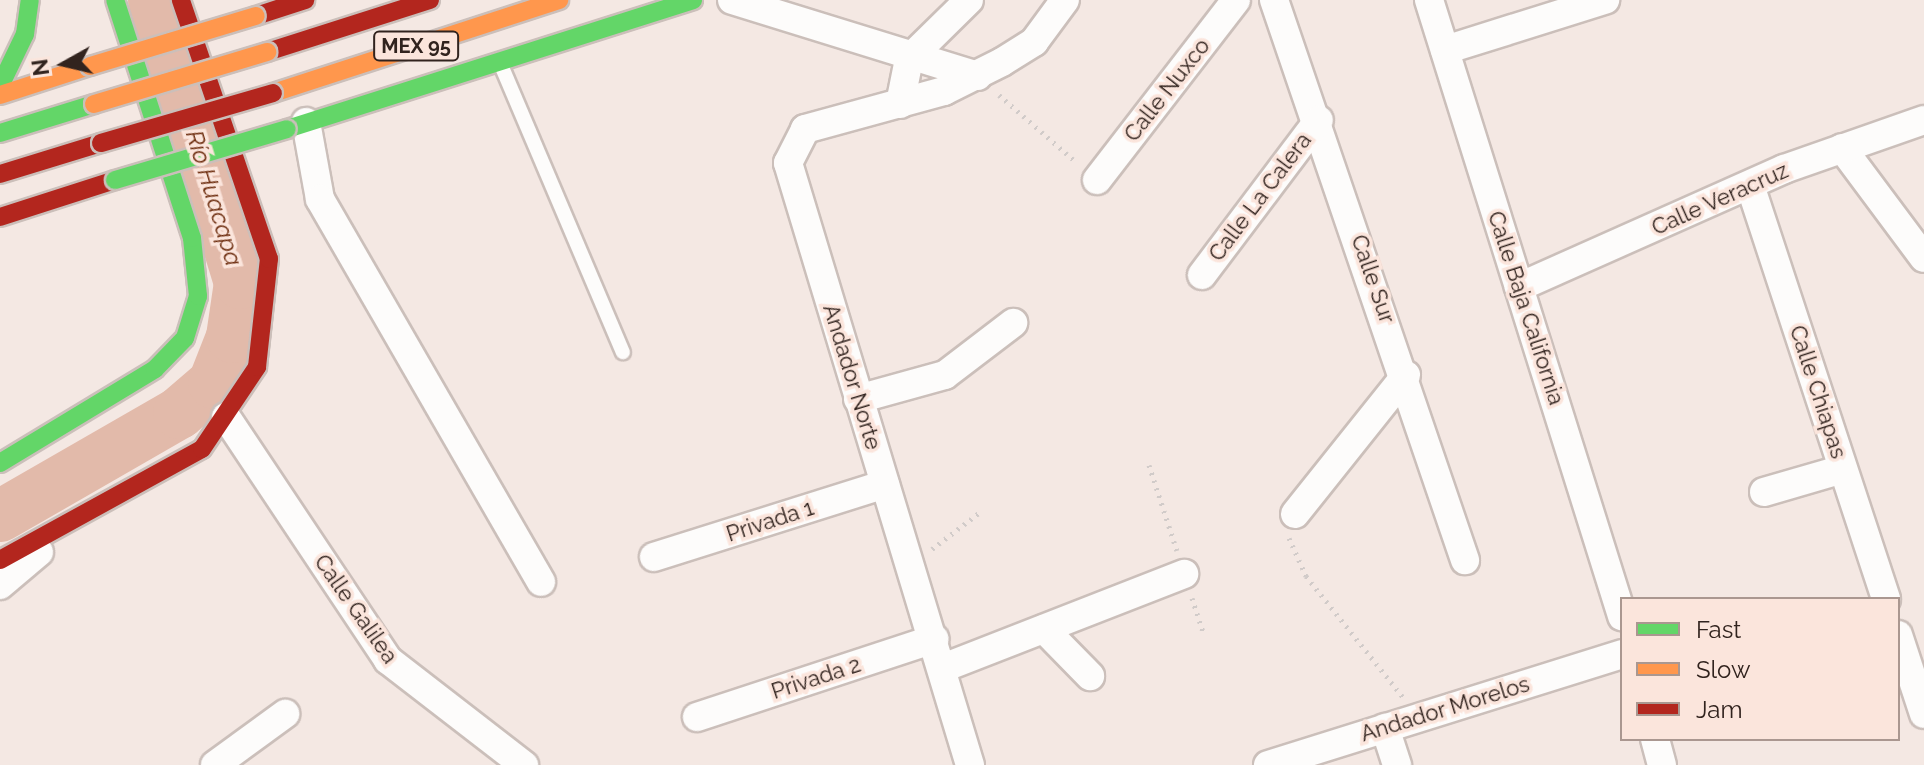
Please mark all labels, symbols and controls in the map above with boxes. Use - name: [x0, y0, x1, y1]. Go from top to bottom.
- north arrow: [24, 24, 104, 104]
- road number: MEX 95: [372, 30, 460, 62]
- street label: Calle Nuxco: [1119, 33, 1215, 147]
- text: N: [26, 57, 54, 77]
- water label: Río Huacapa: [180, 127, 248, 269]
- street label: Calle La Calera: [1203, 128, 1317, 266]
- street label: Calle Veracruz: [1647, 157, 1793, 241]
- street label: Calle Baja California: [1482, 208, 1570, 408]
- street label: Calle Sur: [1346, 231, 1400, 327]
- street label: Andador Norte: [817, 301, 887, 453]
- street label: Calle Chiapas: [1784, 322, 1852, 462]
- street label: Privada 1: [723, 494, 817, 548]
- street label: Calle Galilea: [309, 549, 403, 669]
- legend: [1620, 597, 1900, 741]
- text: Fast: [1696, 615, 1741, 644]
- street label: Privada 2: [768, 651, 864, 705]
- text: Slow: [1696, 655, 1750, 684]
- street label: Andador Morelos: [1357, 671, 1533, 747]
- text: Jam: [1696, 695, 1742, 724]

